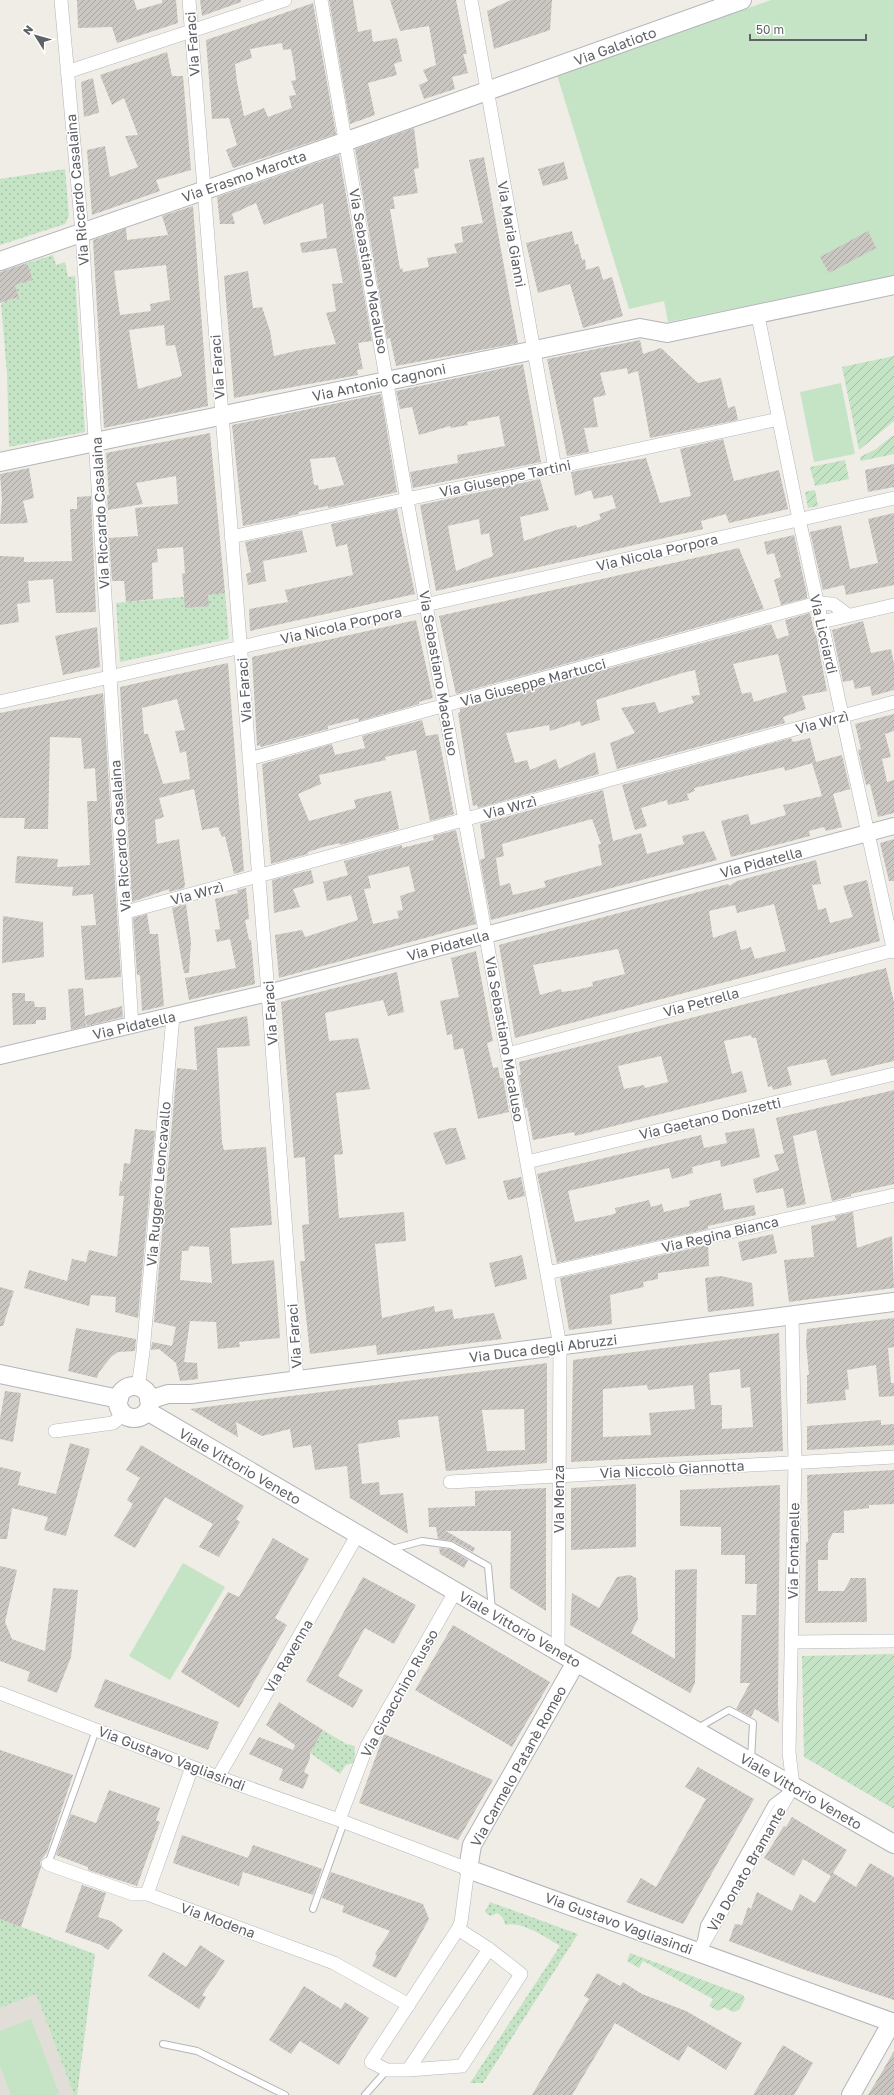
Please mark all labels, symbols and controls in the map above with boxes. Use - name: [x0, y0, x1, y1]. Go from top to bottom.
- street label: Via Faraci: [181, 11, 203, 77]
- north arrow: [16, 16, 56, 56]
- scale bar: [750, 16, 866, 42]
- text: N: [20, 22, 35, 37]
- text: 50 m: [756, 22, 784, 37]
- street label: Via Galatioto: [572, 23, 658, 69]
- street label: Via Riccardo Casalaina: [62, 113, 92, 267]
- street label: Via Erasmo Marotta: [179, 147, 309, 205]
- street label: Via Maria Gianni: [494, 180, 530, 288]
- street label: Via Sebastiano Macaluso: [346, 187, 392, 355]
- street label: Via Faraci: [206, 334, 228, 400]
- street label: Via Antonio Cagnoni: [311, 360, 447, 404]
- street label: Via Riccardo Casalaina: [88, 437, 112, 589]
- street label: Via Giuseppe Tartini: [438, 456, 572, 500]
- street label: Via Nicola Porpora: [595, 530, 719, 574]
- street label: Via Sebastiano Macaluso: [416, 589, 462, 757]
- street label: Via Licciardi: [807, 593, 841, 675]
- street label: Via Nicola Porpora: [279, 603, 403, 647]
- street label: Via Giuseppe Martucci: [458, 654, 608, 710]
- street label: Via Faraci: [233, 657, 255, 723]
- street label: Via Wrzì: [794, 707, 850, 737]
- street label: Via Riccardo Casalaina: [106, 759, 134, 913]
- street label: Via Wrzì: [482, 792, 538, 822]
- street label: Via Pidatella: [718, 843, 804, 881]
- street label: Via Wrzì: [169, 878, 225, 908]
- street label: Via Pidatella: [405, 926, 491, 964]
- street label: Via Sebastiano Macaluso: [482, 955, 528, 1123]
- street label: Via Faraci: [259, 980, 281, 1046]
- street label: Via Petrella: [661, 984, 741, 1020]
- street label: Via Pidatella: [91, 1007, 177, 1043]
- street label: Via Gaetano Donizetti: [637, 1093, 783, 1143]
- street label: Via Ruggero Leoncavallo: [142, 1101, 174, 1267]
- street label: Via Regina Bianca: [660, 1212, 780, 1256]
- street label: Via Faraci: [283, 1303, 305, 1369]
- street label: Via Duca degli Abruzzi: [468, 1330, 618, 1366]
- street label: Viale Vittorio Veneto: [176, 1424, 304, 1508]
- street label: Via Niccolò Giannotta: [599, 1457, 745, 1481]
- street label: Via Menza: [550, 1465, 567, 1533]
- street label: Via Fontanelle: [784, 1502, 802, 1600]
- street label: Viale Vittorio Veneto: [456, 1587, 584, 1671]
- street label: Via Ravenna: [260, 1616, 316, 1696]
- street label: Via Gioacchino Russo: [357, 1626, 441, 1760]
- street label: Via Carmelo Patanè Romeo: [467, 1683, 569, 1849]
- street label: Via Gustavo Vagliasindi: [96, 1722, 248, 1794]
- street label: Viale Vittorio Veneto: [737, 1749, 865, 1833]
- street label: Via Donato Bramante: [703, 1803, 789, 1935]
- street label: Via Gustavo Vagliasindi: [543, 1888, 695, 1958]
- street label: Via Modena: [178, 1899, 258, 1941]

